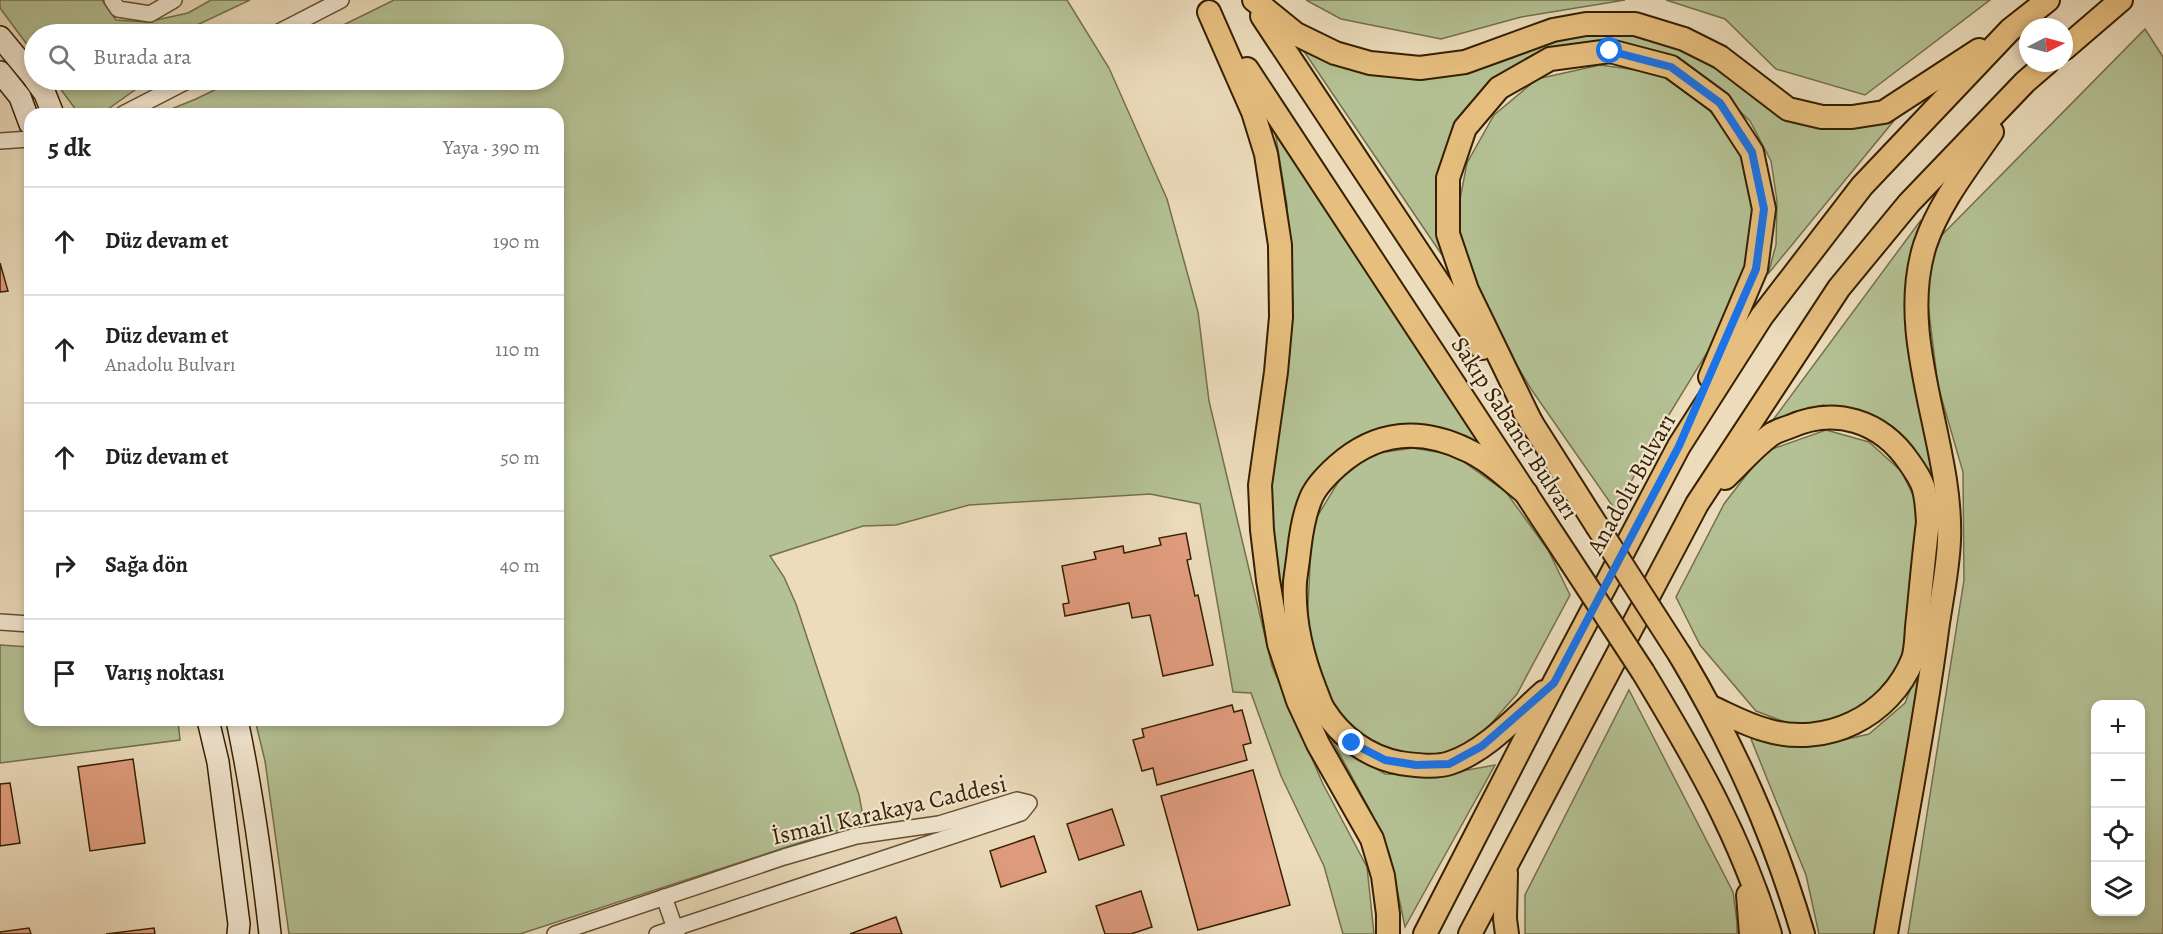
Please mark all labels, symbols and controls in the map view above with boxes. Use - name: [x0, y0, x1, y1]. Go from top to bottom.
- north arrow: [2019, 18, 2073, 72]
- search box: [24, 24, 564, 90]
- route start: [1596, 37, 1622, 63]
- icon: search: [45, 41, 78, 74]
- text: Burada ara: [93, 42, 192, 72]
- text: 5 dk: [48, 130, 91, 165]
- text: Yaya · 390 m: [443, 134, 540, 161]
- icon: ahead: [48, 225, 81, 258]
- text: Düz devam et: [105, 226, 228, 256]
- text: 190 m: [493, 228, 540, 255]
- text: Düz devam et: [105, 321, 228, 351]
- street label: Sakıp Sabancı Bulvarı: [1444, 330, 1586, 526]
- icon: ahead: [48, 333, 81, 366]
- text: 110 m: [495, 336, 540, 363]
- text: Anadolu Bulvarı: [105, 351, 236, 378]
- street label: Anadolu Bulvarı: [1578, 408, 1683, 561]
- icon: ahead: [48, 441, 81, 474]
- text: Düz devam et: [105, 442, 228, 472]
- text: 50 m: [500, 444, 540, 471]
- icon: right: [48, 549, 81, 582]
- text: Sağa dön: [105, 550, 188, 580]
- text: 40 m: [500, 552, 540, 579]
- icon: arrive: [48, 657, 81, 690]
- text: Varış noktası: [105, 658, 224, 688]
- map controls: [2091, 700, 2145, 916]
- button: +: [2091, 700, 2145, 754]
- route end: [1338, 729, 1364, 755]
- button: −: [2091, 754, 2145, 808]
- street label: İsmail Karakaya Caddesi: [768, 767, 1010, 853]
- button: locate: [2091, 808, 2145, 862]
- button: layers: [2091, 862, 2145, 916]

